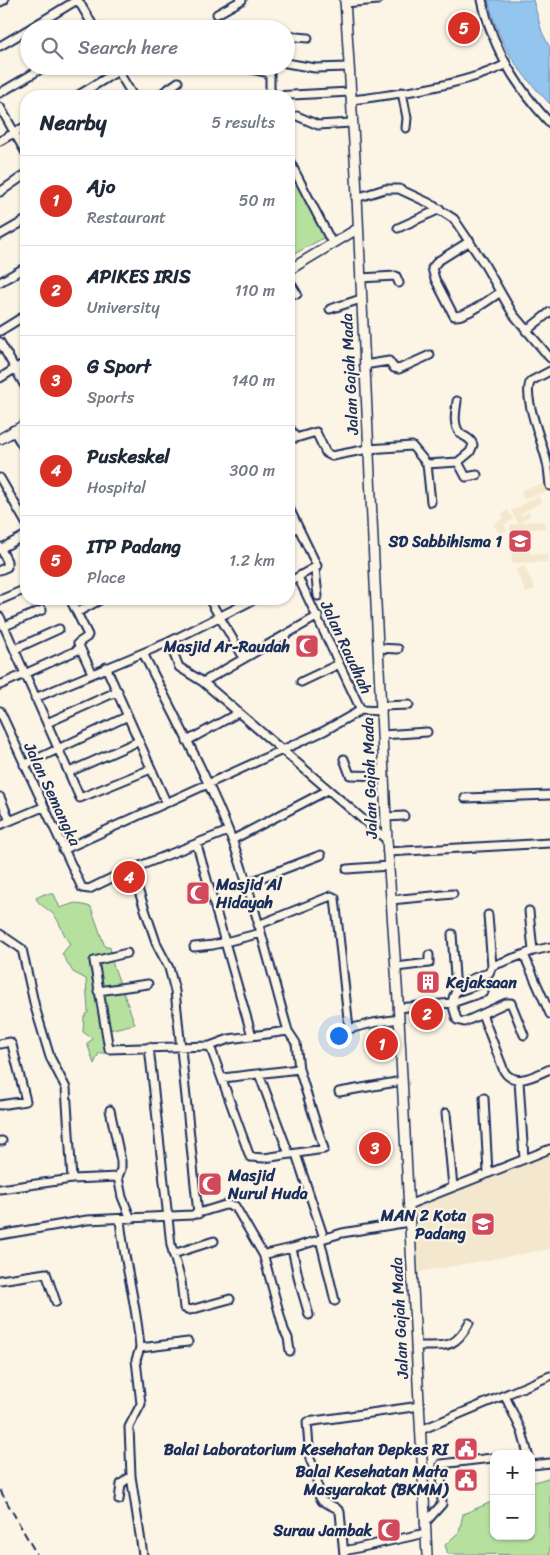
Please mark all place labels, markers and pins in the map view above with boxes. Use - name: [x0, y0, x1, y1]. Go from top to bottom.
- pin: 5: [448, 9, 480, 47]
- place label: SD Sabbihisma 1: [387, 527, 502, 556]
- school or university icon: SD Sabbihisma 1: [507, 528, 533, 554]
- place label: Masjid Ar-Raudah: [163, 632, 291, 661]
- mosque icon: Masjid Ar-Raudah: [294, 633, 320, 659]
- pin: 4: [113, 858, 145, 896]
- place label: Masjid Al Hidayah: [215, 870, 283, 917]
- mosque icon: Masjid Al Hidayah: [185, 880, 211, 906]
- place label: Kejaksaan: [445, 968, 517, 997]
- building icon: Kejaksaan: [415, 969, 441, 995]
- pin: 2: [411, 995, 443, 1033]
- pin: 1: [366, 1025, 398, 1063]
- pin: 3: [359, 1129, 391, 1167]
- place label: Masjid Nurul Huda: [227, 1161, 308, 1208]
- mosque icon: Masjid Nurul Huda: [197, 1171, 223, 1197]
- place label: MAN 2 Kota Padang: [380, 1201, 467, 1248]
- school or university icon: MAN 2 Kota Padang: [470, 1211, 496, 1237]
- place label: Balai Laboratorium Kesehatan Depkes RI: [164, 1435, 450, 1464]
- public building icon: Balai Laboratorium Kesehatan Depkes RI: [453, 1436, 479, 1462]
- place label: Balai Kesehatan Mata Masyarakat (BKMM): [295, 1457, 449, 1504]
- public building icon: Balai Kesehatan Mata Masyarakat (BKMM): [453, 1467, 479, 1493]
- place label: Surau Jambak: [272, 1516, 372, 1545]
- mosque icon: Surau Jambak: [376, 1517, 402, 1543]

